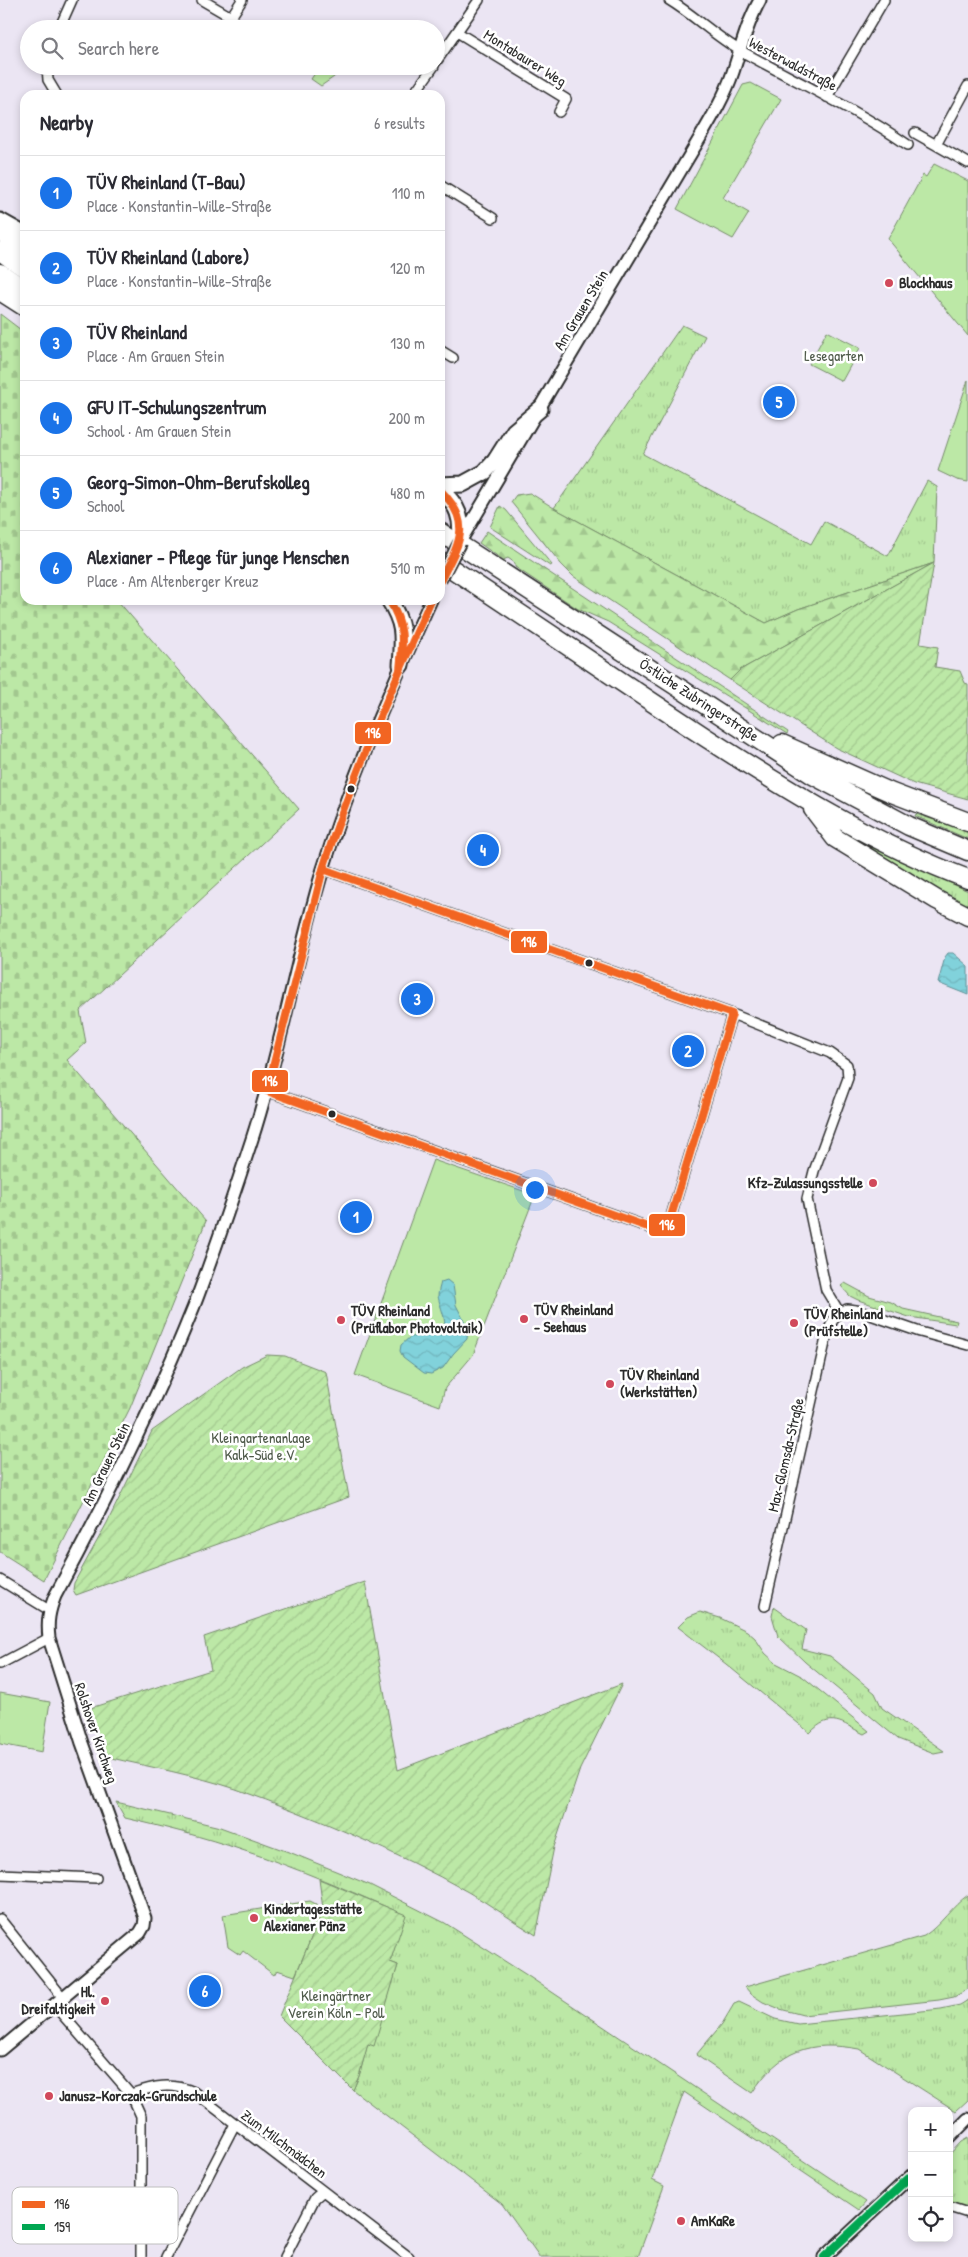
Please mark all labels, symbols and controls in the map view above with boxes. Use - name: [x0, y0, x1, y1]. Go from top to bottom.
- search box: [20, 20, 445, 75]
- street label: Montabaurer Weg: [480, 24, 571, 91]
- street label: Westerwaldstraße: [745, 32, 841, 96]
- icon: search: [38, 34, 66, 62]
- text: Search here: [78, 35, 159, 61]
- text: Nearby: [40, 108, 93, 137]
- text: 6 results: [374, 112, 425, 134]
- text: TÜV Rheinland (T-Bau): [87, 169, 246, 195]
- text: 1: [53, 182, 59, 204]
- text: 110 m: [392, 182, 425, 204]
- text: Place · Konstantin-Wille-Straße: [87, 195, 272, 217]
- text: TÜV Rheinland (Labore): [87, 244, 249, 270]
- text: 2: [52, 257, 60, 279]
- text: 120 m: [390, 257, 425, 279]
- street label: Am Grauen Stein: [548, 265, 613, 354]
- text: Place · Konstantin-Wille-Straße: [87, 270, 272, 292]
- place label: Blockhaus: [899, 272, 953, 293]
- marker: Blockhaus: [883, 277, 895, 289]
- text: TÜV Rheinland: [87, 319, 187, 345]
- text: 3: [52, 332, 60, 354]
- text: 130 m: [390, 332, 425, 354]
- text: Place · Am Grauen Stein: [87, 345, 225, 367]
- park label: Lesegarten: [804, 345, 864, 366]
- pin: 5: [763, 383, 795, 421]
- text: GFU IT-Schulungszentrum: [87, 394, 266, 420]
- text: 4: [53, 407, 59, 429]
- text: 200 m: [389, 407, 425, 429]
- text: School · Am Grauen Stein: [87, 420, 231, 442]
- text: Georg-Simon-Ohm-Berufskolleg: [87, 469, 310, 495]
- text: 5: [53, 482, 59, 504]
- text: 480 m: [390, 482, 425, 504]
- text: School: [87, 495, 124, 517]
- text: Alexianer - Pflege für junge Menschen: [87, 544, 349, 570]
- text: 6: [53, 557, 59, 579]
- text: 510 m: [391, 557, 425, 579]
- text: Place · Am Altenberger Kreuz: [87, 570, 259, 592]
- street label: Östliche Zubringerstraße: [635, 653, 763, 746]
- line badge: 196: [354, 721, 392, 745]
- text: 196: [365, 723, 381, 742]
- unlabelled marker: [346, 784, 356, 794]
- pin: 4: [467, 831, 499, 869]
- line badge: 196: [510, 930, 548, 954]
- text: 196: [521, 932, 537, 951]
- unlabelled marker: [584, 958, 594, 968]
- pin: 3: [401, 980, 433, 1018]
- pin: 2: [672, 1032, 704, 1070]
- line badge: 196: [251, 1069, 289, 1093]
- text: 196: [262, 1071, 278, 1090]
- unlabelled marker: [327, 1109, 337, 1119]
- place label: Kfz-Zulassungsstelle: [748, 1172, 863, 1194]
- your location: [522, 1177, 548, 1203]
- marker: Kfz-Zulassungsstelle: [867, 1177, 879, 1189]
- pin: 1: [340, 1198, 372, 1236]
- line badge: 196: [648, 1213, 686, 1237]
- text: 196: [659, 1215, 675, 1234]
- place label: TÜV Rheinland - Seehaus: [533, 1299, 613, 1337]
- place label: TÜV Rheinland (Prüflabor Photovoltaik): [350, 1300, 483, 1338]
- place label: TÜV Rheinland (Prüfstelle): [803, 1303, 883, 1341]
- marker: TÜV Rheinland - Seehaus: [518, 1313, 530, 1325]
- marker: TÜV Rheinland (Prüflabor Photovoltaik): [335, 1314, 347, 1326]
- marker: TÜV Rheinland (Prüfstelle): [788, 1317, 800, 1329]
- place label: TÜV Rheinland (Werkstätten): [619, 1364, 699, 1402]
- marker: TÜV Rheinland (Werkstätten): [604, 1378, 616, 1390]
- street label: Max-Glomsda-Straße: [762, 1396, 809, 1514]
- street label: Am Grauen Stein: [76, 1418, 135, 1509]
- park label: Kleingartenanlage Kalk-Süd e.V.: [211, 1427, 311, 1465]
- street label: Rolshover Kirchweg: [69, 1680, 124, 1786]
- place label: Kindertagesstätte Alexianer Pänz: [264, 1898, 362, 1936]
- marker: Kindertagesstätte Alexianer Pänz: [248, 1912, 260, 1924]
- pin: 6: [189, 1972, 221, 2010]
- place label: Hl. Dreifaltigkeit: [22, 1981, 96, 2020]
- park label: Kleingärtner Verein Köln - Poll: [287, 1985, 385, 2023]
- marker: Hl. Dreifaltigkeit: [99, 1995, 111, 2007]
- place label: Janusz-Korczak-Grundschule: [59, 2085, 217, 2106]
- marker: Janusz-Korczak-Grundschule: [43, 2090, 55, 2102]
- street label: Zum Milchmädchen: [237, 2104, 332, 2183]
- map controls: [908, 2107, 953, 2242]
- button: +: [908, 2107, 953, 2152]
- button: −: [908, 2152, 953, 2197]
- legend: [12, 2187, 178, 2244]
- text: 196: [54, 2194, 70, 2213]
- button: locate: [908, 2197, 953, 2242]
- place label: AmKaRe: [691, 2210, 735, 2231]
- marker: AmKaRe: [675, 2215, 687, 2227]
- text: 159: [54, 2217, 70, 2236]

